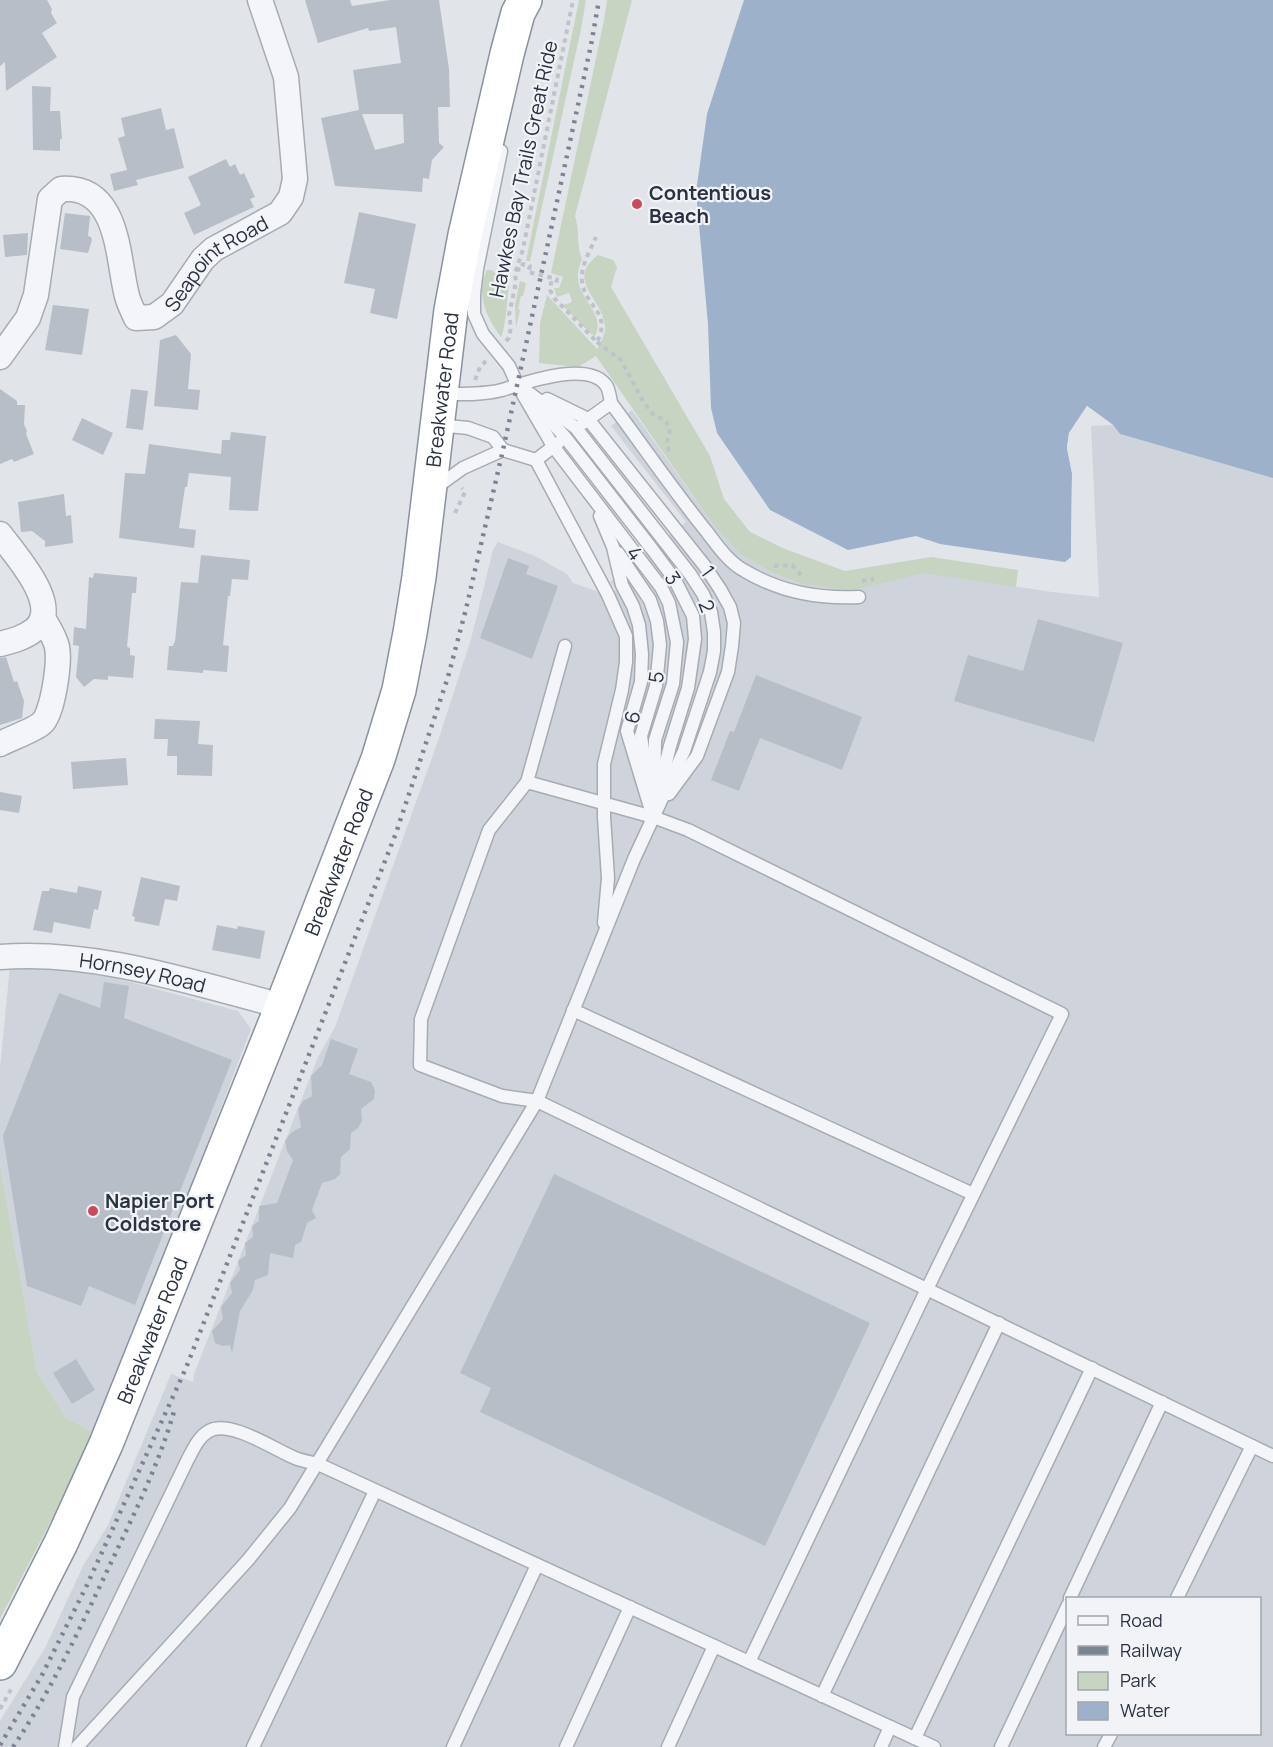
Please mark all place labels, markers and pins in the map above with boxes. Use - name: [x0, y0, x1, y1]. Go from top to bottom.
- place label: Contentious Beach: [649, 179, 771, 229]
- marker: Contentious Beach: [630, 197, 644, 211]
- place label: Napier Port Coldstore: [105, 1187, 214, 1237]
- marker: Napier Port Coldstore: [86, 1204, 100, 1218]

